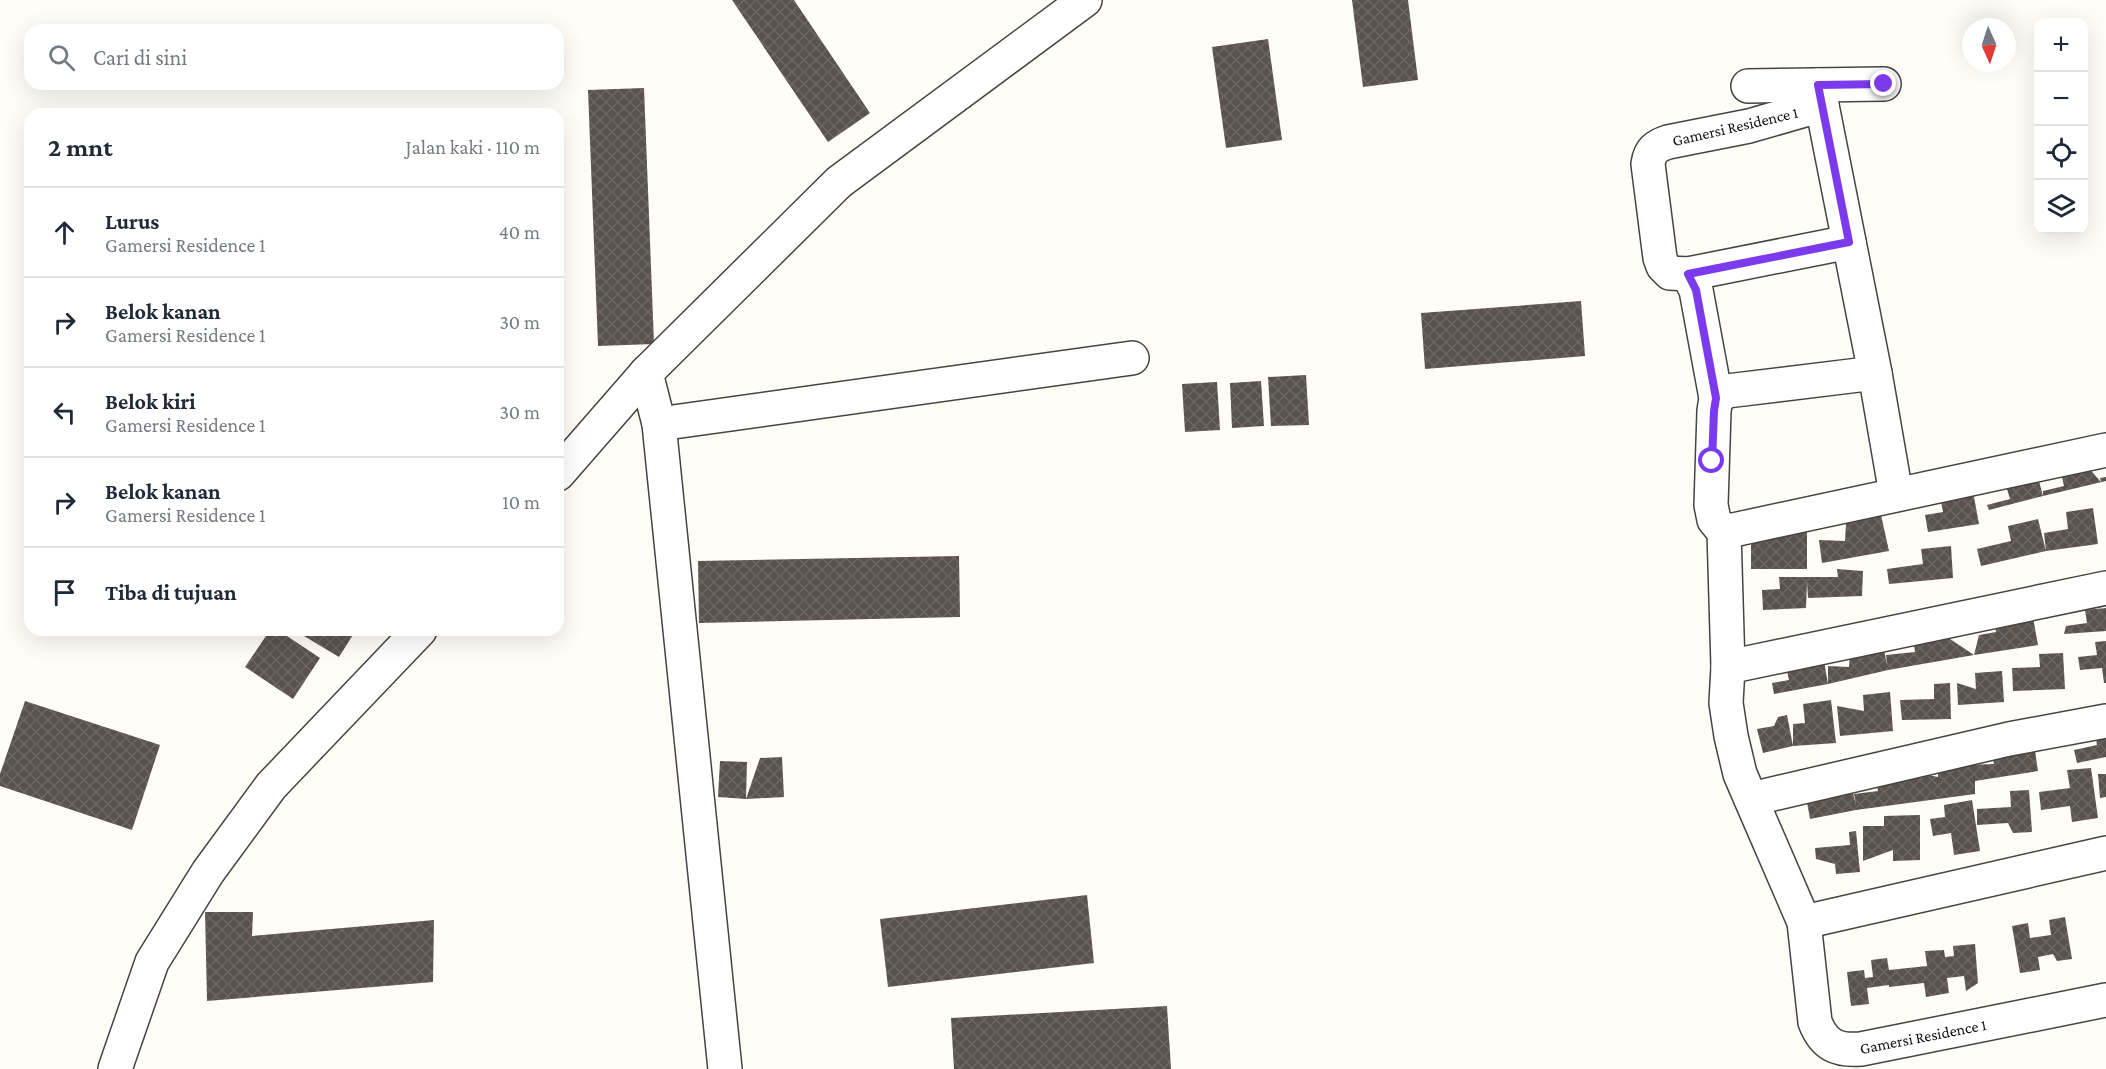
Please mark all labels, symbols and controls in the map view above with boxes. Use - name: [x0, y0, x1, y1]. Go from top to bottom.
- north arrow: [1962, 18, 2016, 72]
- map controls: [2034, 18, 2088, 234]
- button: +: [2034, 18, 2088, 72]
- search box: [24, 24, 564, 90]
- icon: search: [45, 41, 78, 74]
- text: Cari di sini: [93, 45, 187, 70]
- route end: [1870, 70, 1896, 96]
- button: −: [2034, 72, 2088, 126]
- street label: Gamersi Residence 1: [1671, 104, 1800, 149]
- button: locate: [2034, 126, 2088, 180]
- text: 2 mnt: [48, 133, 113, 162]
- text: Jalan kaki · 110 m: [406, 136, 540, 158]
- button: layers: [2034, 180, 2088, 234]
- text: Lurus: [105, 209, 159, 234]
- icon: ahead: [48, 216, 81, 249]
- text: 40 m: [499, 221, 540, 243]
- text: Gamersi Residence 1: [105, 234, 266, 256]
- text: Belok kanan: [105, 299, 221, 324]
- icon: right: [48, 306, 81, 339]
- text: 30 m: [499, 311, 540, 333]
- text: Gamersi Residence 1: [105, 324, 266, 346]
- text: Belok kiri: [105, 389, 196, 414]
- icon: left: [48, 396, 81, 429]
- text: 30 m: [499, 401, 540, 423]
- text: Gamersi Residence 1: [105, 414, 266, 436]
- route start: [1698, 447, 1724, 473]
- text: Belok kanan: [105, 479, 221, 504]
- icon: right: [48, 486, 81, 519]
- text: 10 m: [502, 491, 540, 513]
- text: Gamersi Residence 1: [105, 504, 266, 526]
- icon: arrive: [48, 576, 81, 609]
- text: Tiba di tujuan: [105, 580, 237, 605]
- street label: Gamersi Residence 1: [1858, 1016, 1988, 1057]

